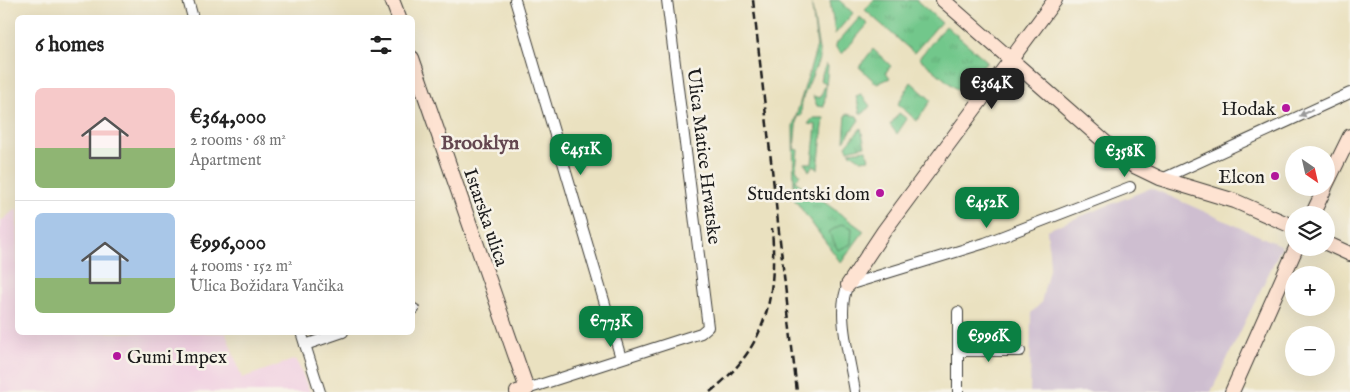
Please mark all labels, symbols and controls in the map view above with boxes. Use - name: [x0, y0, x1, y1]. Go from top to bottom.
- icon: filters: [367, 31, 395, 59]
- text: 6 homes: [35, 32, 104, 59]
- street label: Ulica Matice Hrvatske: [680, 67, 726, 246]
- pin: €364K: [957, 68, 1027, 110]
- text: €364K: [971, 74, 1013, 94]
- place label: Hodak: [1221, 98, 1277, 122]
- marker: Hodak: [1280, 102, 1292, 114]
- text: €364,000: [190, 104, 266, 131]
- icon: home: [75, 108, 135, 168]
- one-way arrow: [1299, 110, 1313, 118]
- text: 2 rooms · 68 m²: [190, 131, 286, 151]
- district label: Brooklyn: [441, 131, 520, 156]
- pin: €451K: [546, 134, 616, 176]
- pin: €358K: [1090, 136, 1160, 178]
- text: €451K: [561, 140, 601, 160]
- text: €358K: [1106, 142, 1145, 162]
- north arrow: [1285, 146, 1335, 196]
- map controls: [1285, 146, 1335, 376]
- text: Apartment: [190, 151, 261, 171]
- street label: Istarska ulica: [457, 165, 513, 271]
- place label: Elcon: [1218, 166, 1265, 190]
- marker: Elcon: [1269, 170, 1281, 182]
- place label: Studentski dom: [747, 183, 870, 207]
- pin: €452K: [952, 186, 1022, 229]
- marker: Studentski dom: [874, 187, 886, 199]
- text: €452K: [966, 193, 1008, 213]
- button: layers: [1285, 206, 1335, 256]
- text: €996,000: [190, 230, 266, 257]
- icon: home: [75, 233, 135, 293]
- text: 4 rooms · 152 m²: [190, 257, 292, 277]
- button: +: [1285, 266, 1335, 316]
- text: Ulica Božidara Vančika: [190, 277, 344, 297]
- pin: €773K: [576, 306, 646, 348]
- text: €773K: [590, 312, 632, 332]
- pin: €996K: [954, 320, 1024, 363]
- button: −: [1285, 326, 1335, 376]
- text: €996K: [968, 327, 1010, 347]
- place label: Gumi Impex: [127, 346, 227, 370]
- marker: Gumi Impex: [111, 350, 123, 362]

